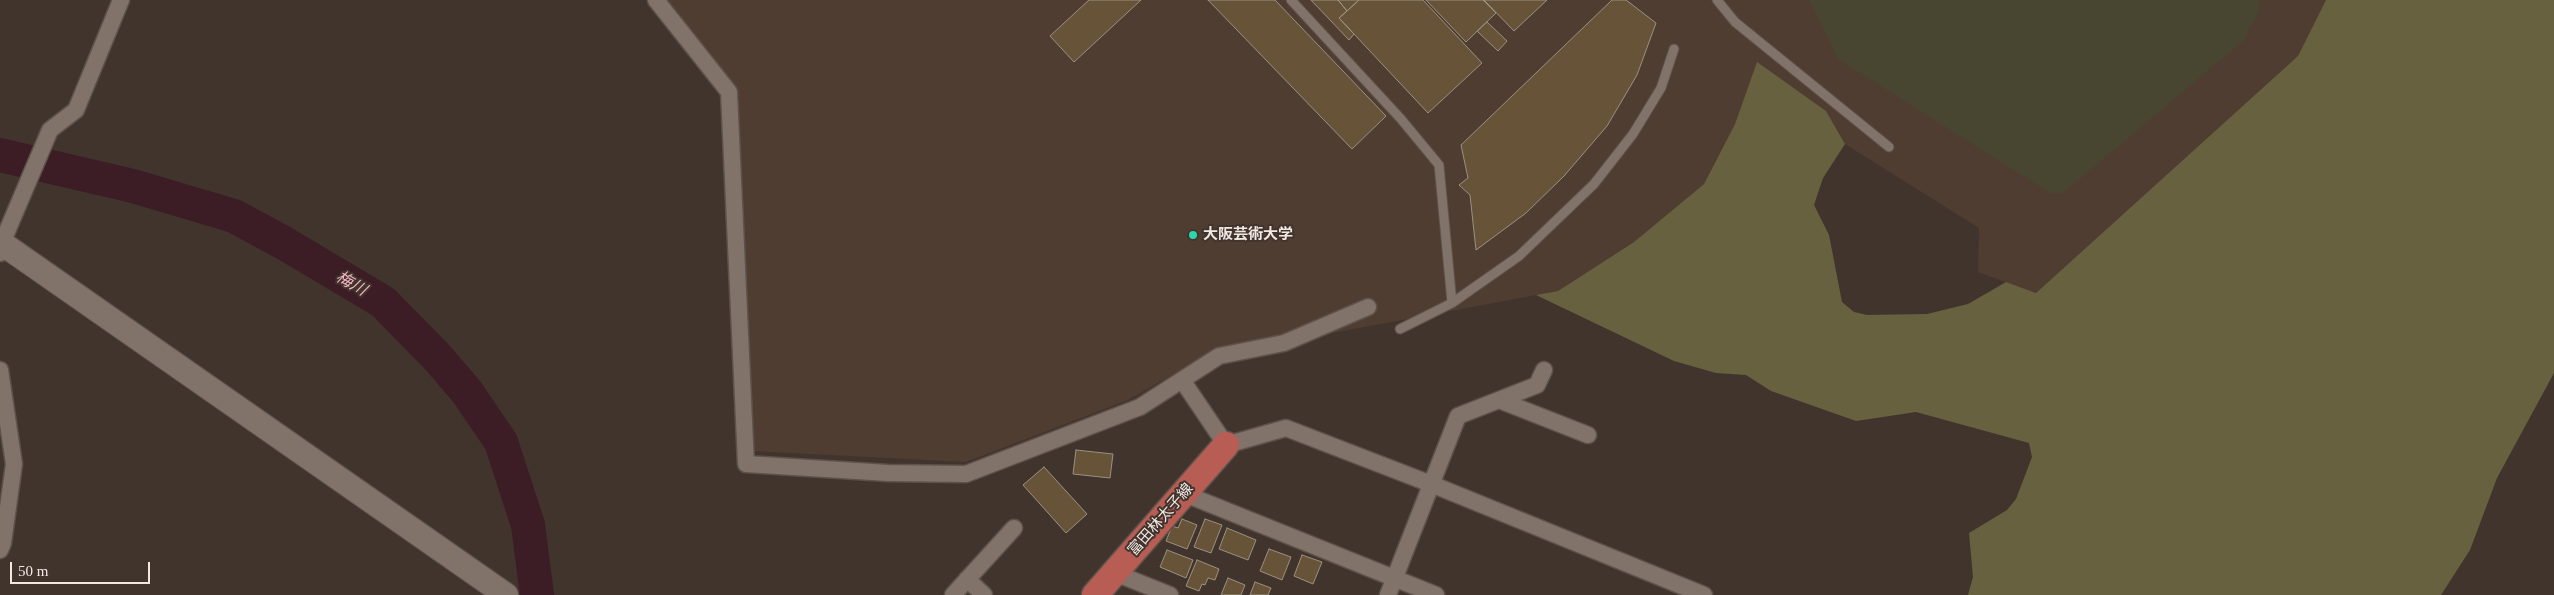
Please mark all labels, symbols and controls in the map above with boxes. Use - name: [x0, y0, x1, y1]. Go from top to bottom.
- place label: 大阪芸術大学: [1203, 226, 1293, 244]
- marker: 大阪芸術大学: [1187, 229, 1199, 241]
- water label: 梅川: [332, 268, 370, 300]
- street label: 富田林太子線: [1125, 480, 1197, 560]
- scale bar: [12, 552, 152, 584]
- text: 50 m: [18, 563, 48, 579]

